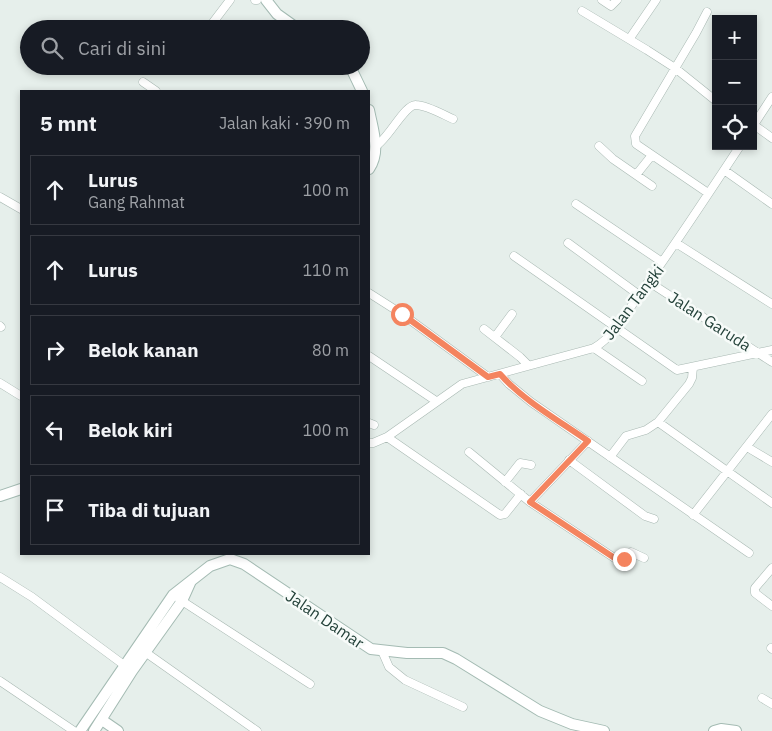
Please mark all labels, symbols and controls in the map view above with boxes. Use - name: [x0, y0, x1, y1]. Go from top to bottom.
- map controls: [712, 15, 757, 150]
- button: +: [712, 15, 757, 60]
- search box: [20, 20, 370, 75]
- icon: search: [38, 34, 66, 62]
- text: Cari di sini: [78, 36, 166, 60]
- button: −: [712, 60, 757, 105]
- button: locate: [712, 105, 757, 150]
- text: 5 mnt: [40, 109, 97, 137]
- text: Jalan kaki · 390 m: [219, 113, 350, 133]
- text: Lurus: [88, 168, 138, 192]
- icon: ahead: [41, 176, 69, 204]
- text: 100 m: [302, 180, 349, 200]
- text: Gang Rahmat: [88, 192, 185, 212]
- icon: ahead: [41, 256, 69, 284]
- text: Lurus: [88, 258, 138, 282]
- text: 110 m: [302, 260, 349, 280]
- street label: Jalan Tangki: [598, 260, 668, 344]
- street label: Jalan Garuda: [665, 287, 756, 355]
- route start: [391, 303, 414, 326]
- icon: right: [41, 336, 69, 364]
- text: Belok kanan: [88, 338, 199, 362]
- text: 80 m: [312, 340, 349, 360]
- icon: left: [41, 416, 69, 444]
- text: Belok kiri: [88, 418, 173, 442]
- text: 100 m: [302, 420, 349, 440]
- icon: arrive: [41, 496, 69, 524]
- text: Tiba di tujuan: [88, 498, 210, 522]
- route end: [613, 548, 636, 571]
- street label: Jalan Damar: [282, 586, 368, 653]

